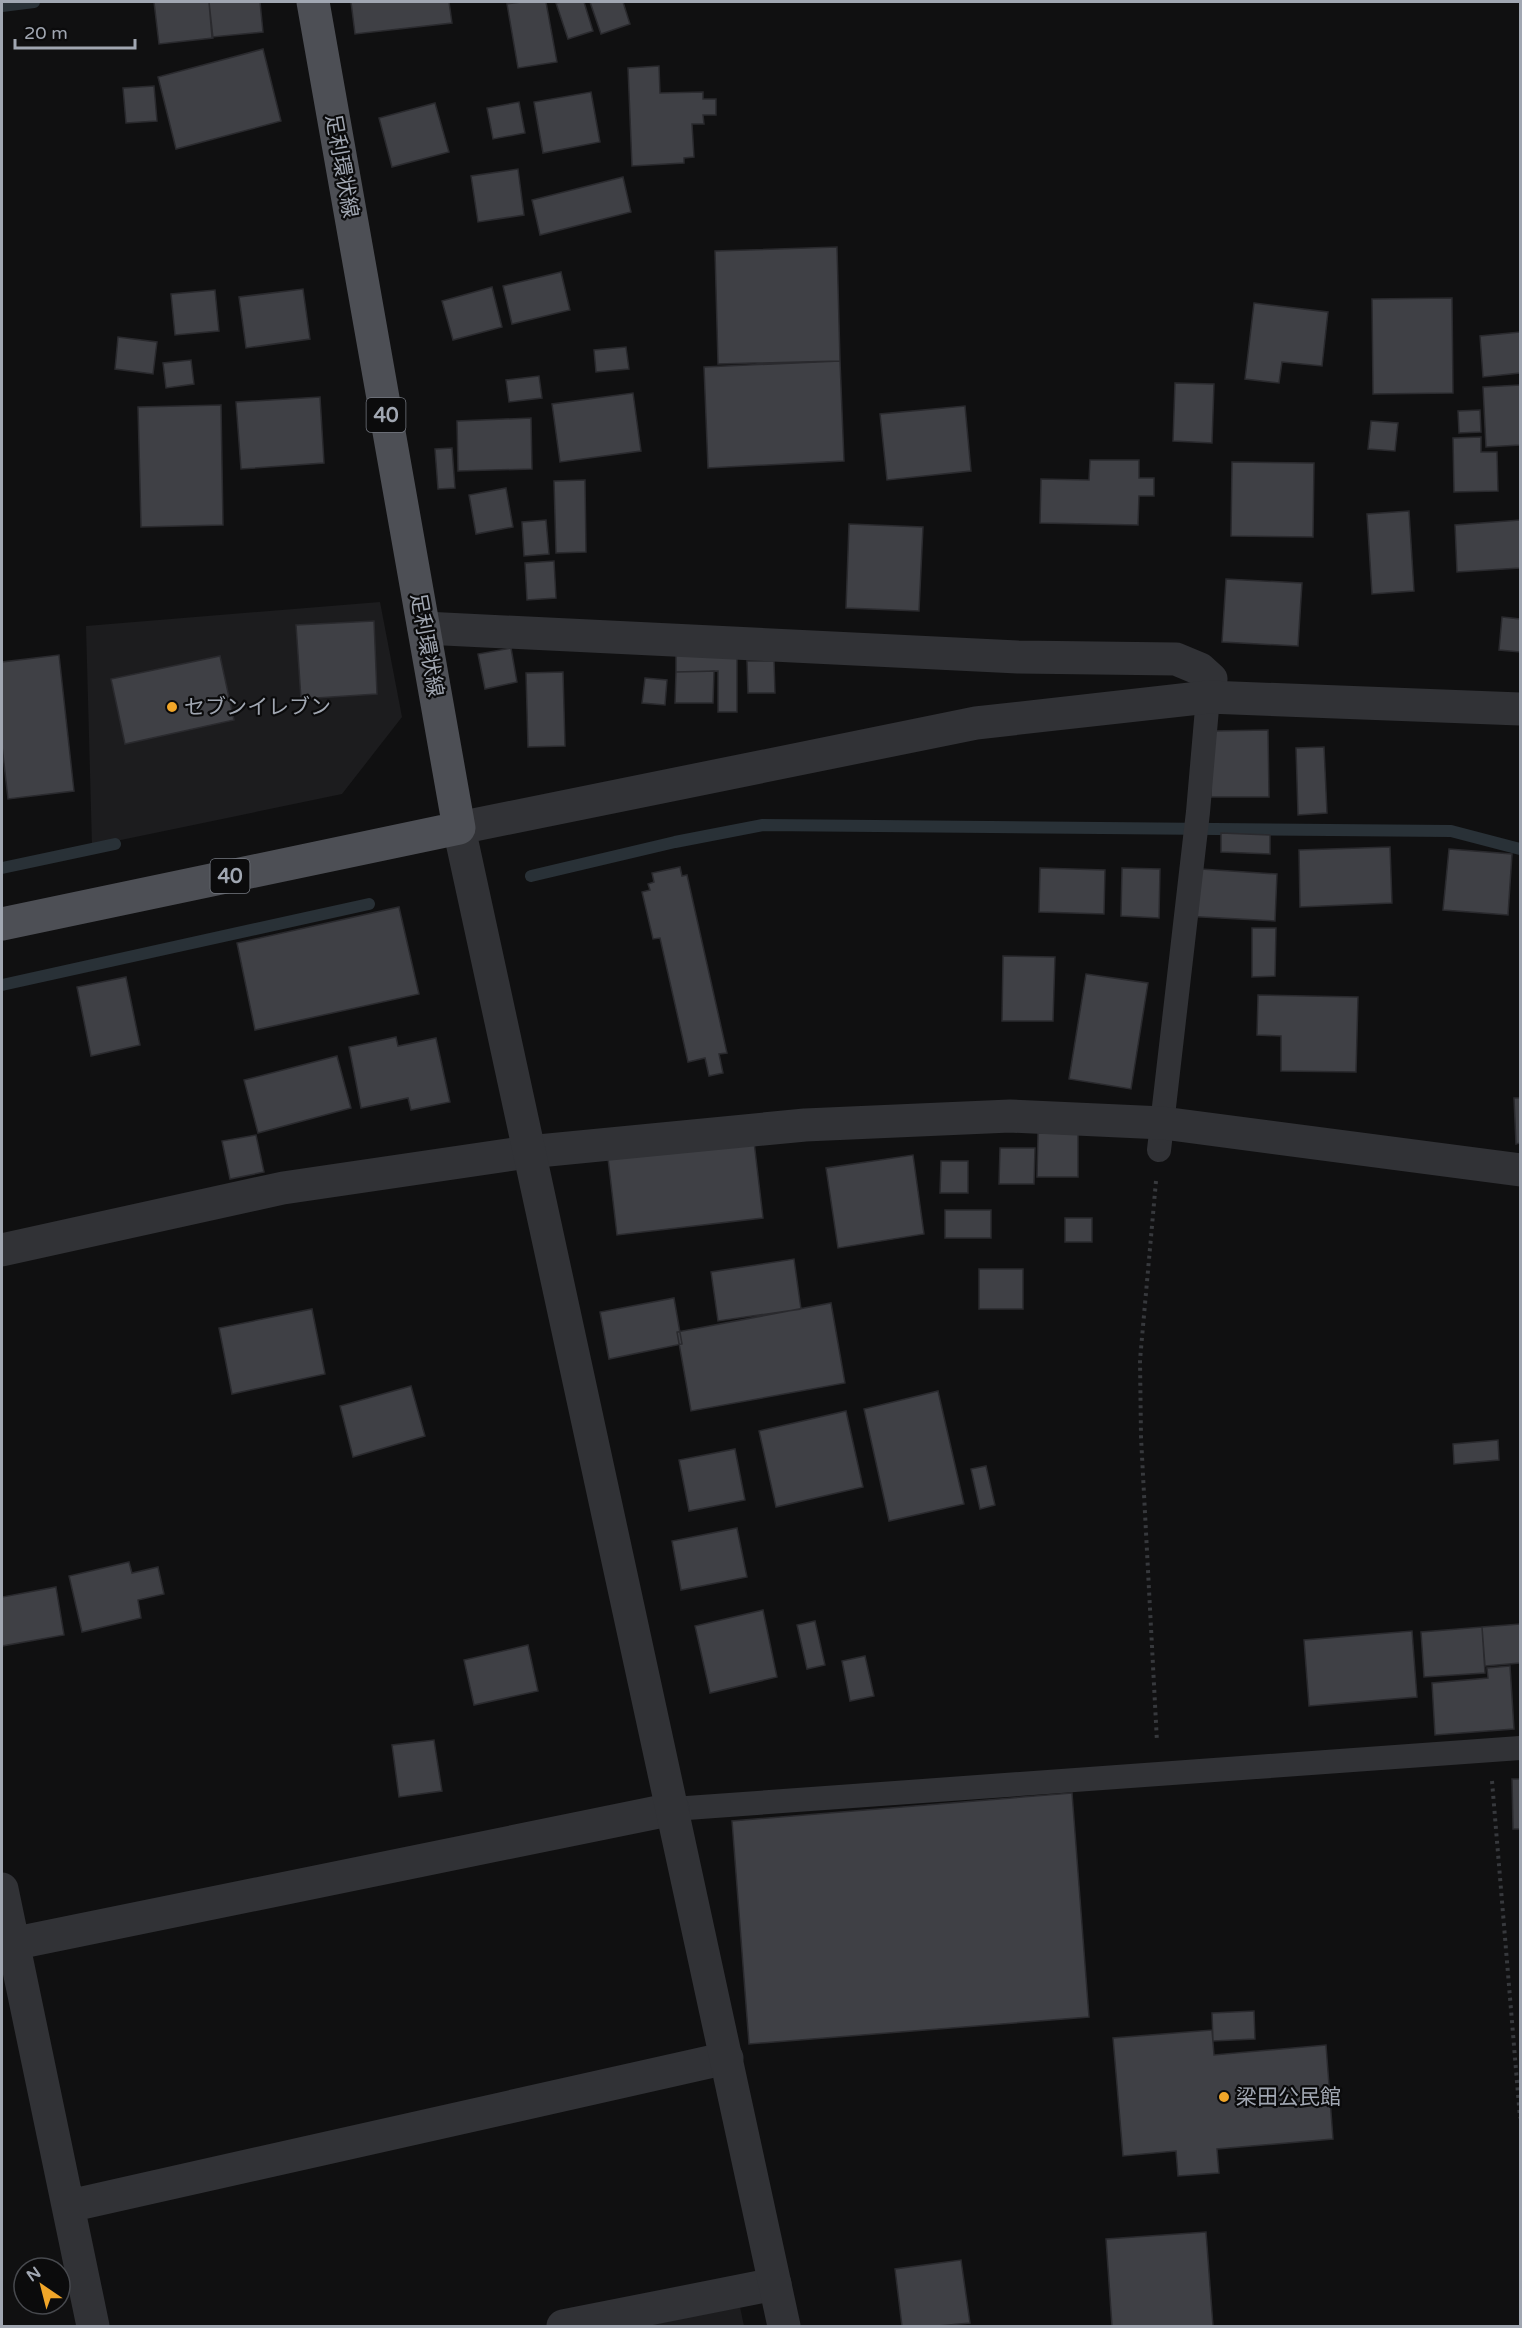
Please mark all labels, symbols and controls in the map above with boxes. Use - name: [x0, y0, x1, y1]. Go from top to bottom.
- scale bar: [15, 12, 135, 50]
- text: 20 m: [24, 22, 68, 44]
- street label: 足利環状線: [320, 112, 363, 220]
- road number: 40: [366, 398, 406, 432]
- street label: 足利環状線: [405, 591, 448, 699]
- place label: セブンイレブン: [184, 695, 331, 720]
- marker: セブンイレブン: [165, 700, 179, 714]
- road number: 40: [210, 859, 250, 893]
- place label: 梁田公民館: [1236, 2085, 1341, 2110]
- marker: 梁田公民館: [1217, 2090, 1231, 2104]
- north arrow: [12, 2256, 72, 2316]
- text: N: [23, 2263, 45, 2286]

